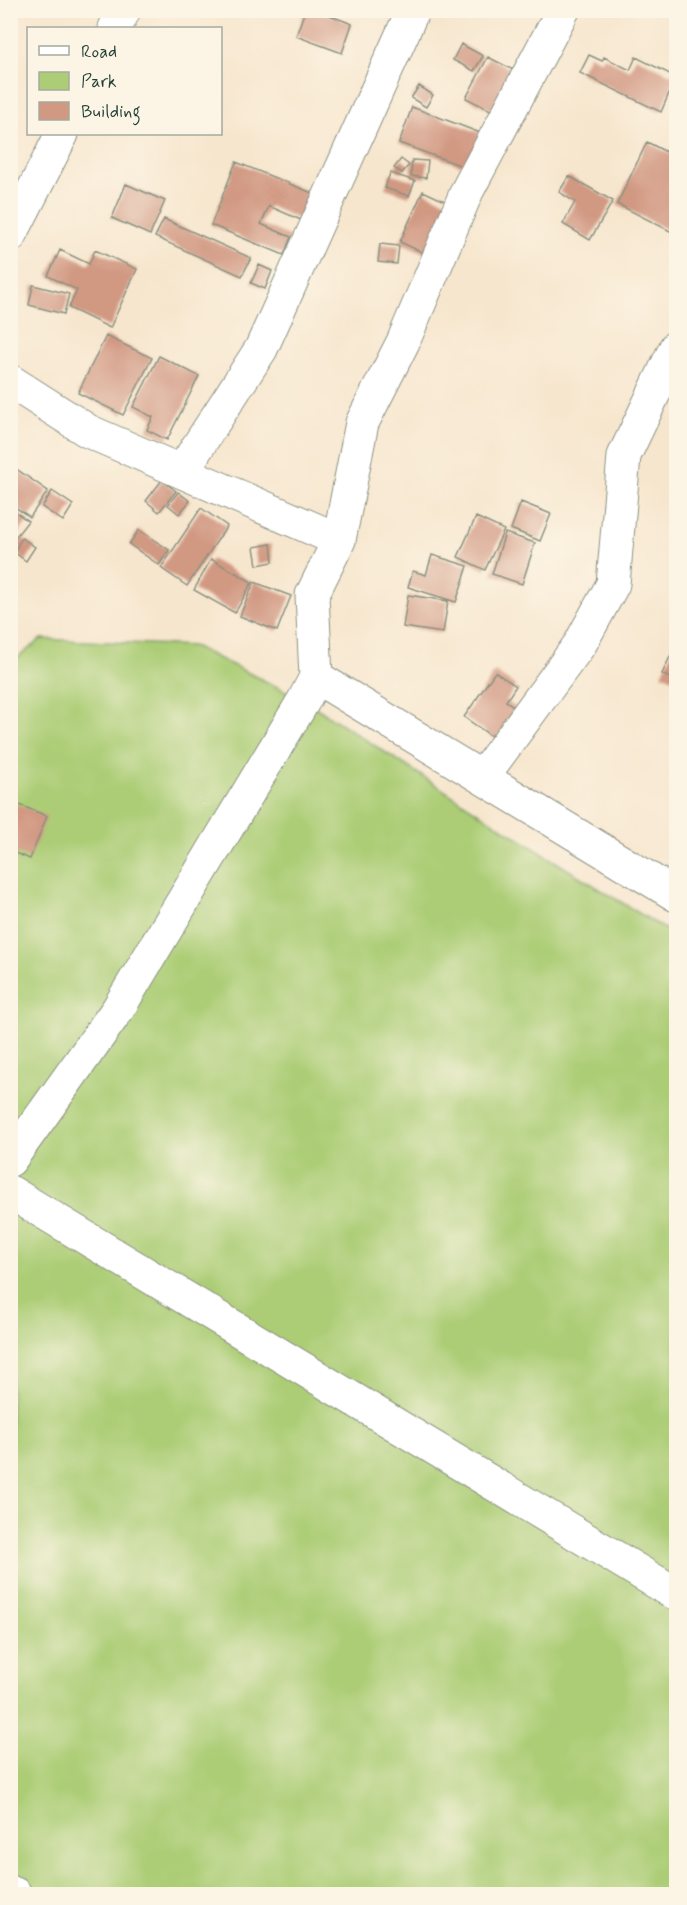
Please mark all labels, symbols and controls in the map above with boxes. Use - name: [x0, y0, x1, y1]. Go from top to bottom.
- legend: [27, 27, 222, 135]
- text: Road: [81, 40, 117, 64]
- text: Park: [81, 70, 117, 94]
- text: Building: [81, 100, 141, 126]

